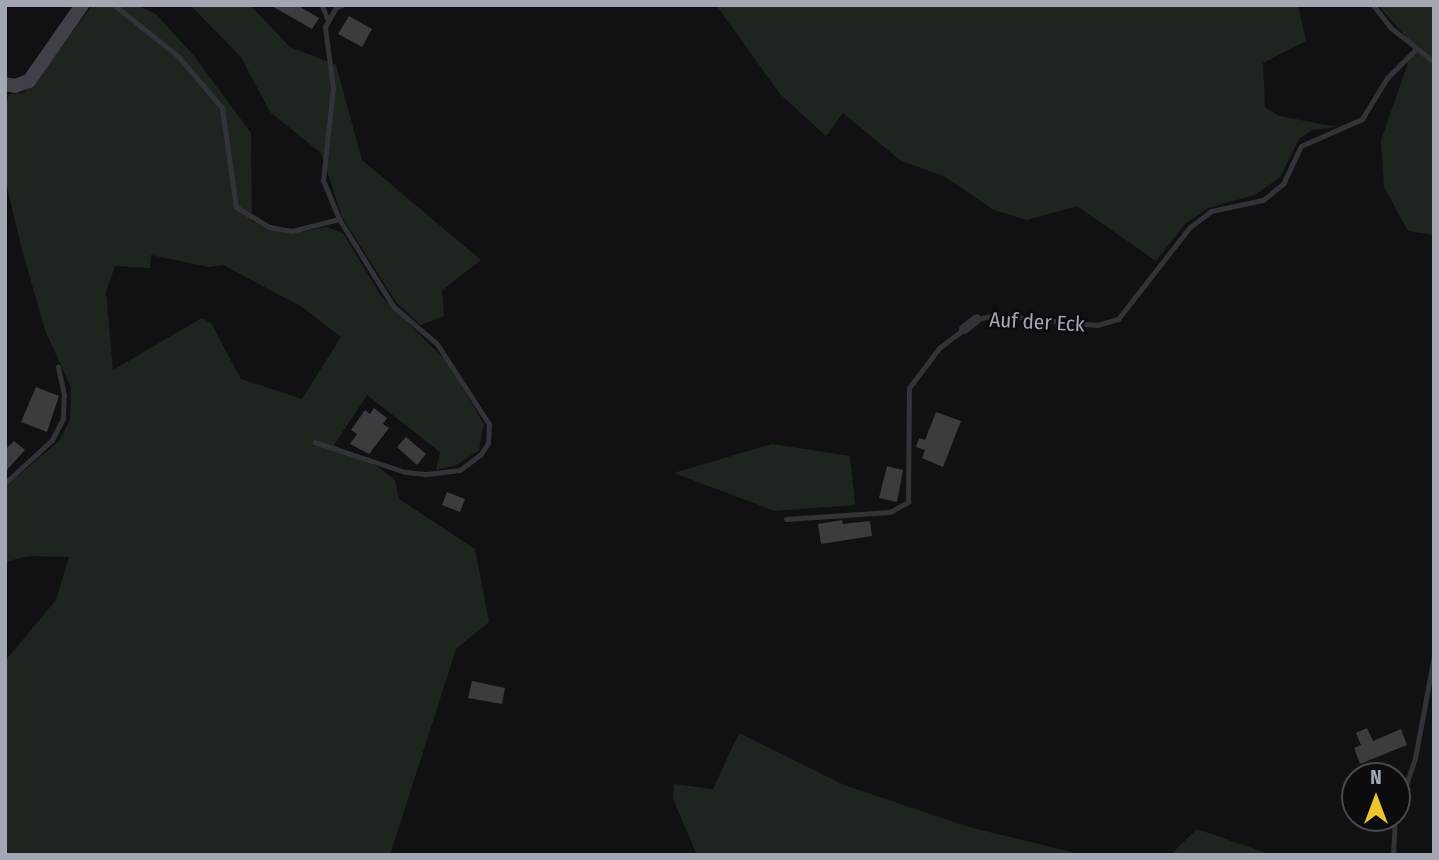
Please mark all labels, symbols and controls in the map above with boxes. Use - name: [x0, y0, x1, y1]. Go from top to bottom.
- street label: Auf der Eck: [989, 307, 1085, 337]
- north arrow: [1341, 762, 1411, 832]
- text: N: [1370, 766, 1382, 789]

